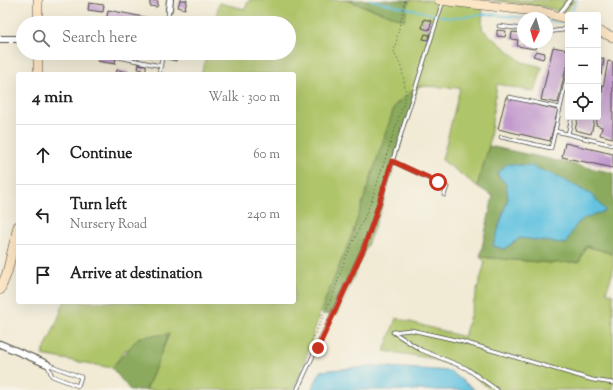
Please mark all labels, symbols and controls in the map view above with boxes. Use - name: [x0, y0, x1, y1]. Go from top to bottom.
- north arrow: [517, 12, 553, 48]
- map controls: [565, 12, 601, 120]
- button: +: [565, 12, 601, 48]
- search box: [16, 16, 296, 60]
- icon: search: [30, 27, 52, 49]
- text: Search here: [62, 28, 137, 49]
- button: −: [565, 48, 601, 84]
- button: locate: [565, 84, 601, 120]
- text: 4 min: [32, 86, 73, 110]
- text: Walk · 300 m: [208, 89, 280, 107]
- icon: ahead: [32, 144, 54, 166]
- text: Continue: [70, 144, 132, 165]
- text: 60 m: [253, 146, 280, 164]
- route start: [429, 173, 447, 191]
- text: Turn left: [70, 195, 127, 216]
- icon: left: [32, 204, 54, 226]
- text: 240 m: [247, 206, 280, 224]
- text: Nursery Road: [70, 216, 147, 234]
- icon: arrive: [32, 264, 54, 286]
- text: Arrive at destination: [70, 264, 203, 285]
- route end: [309, 339, 327, 357]

